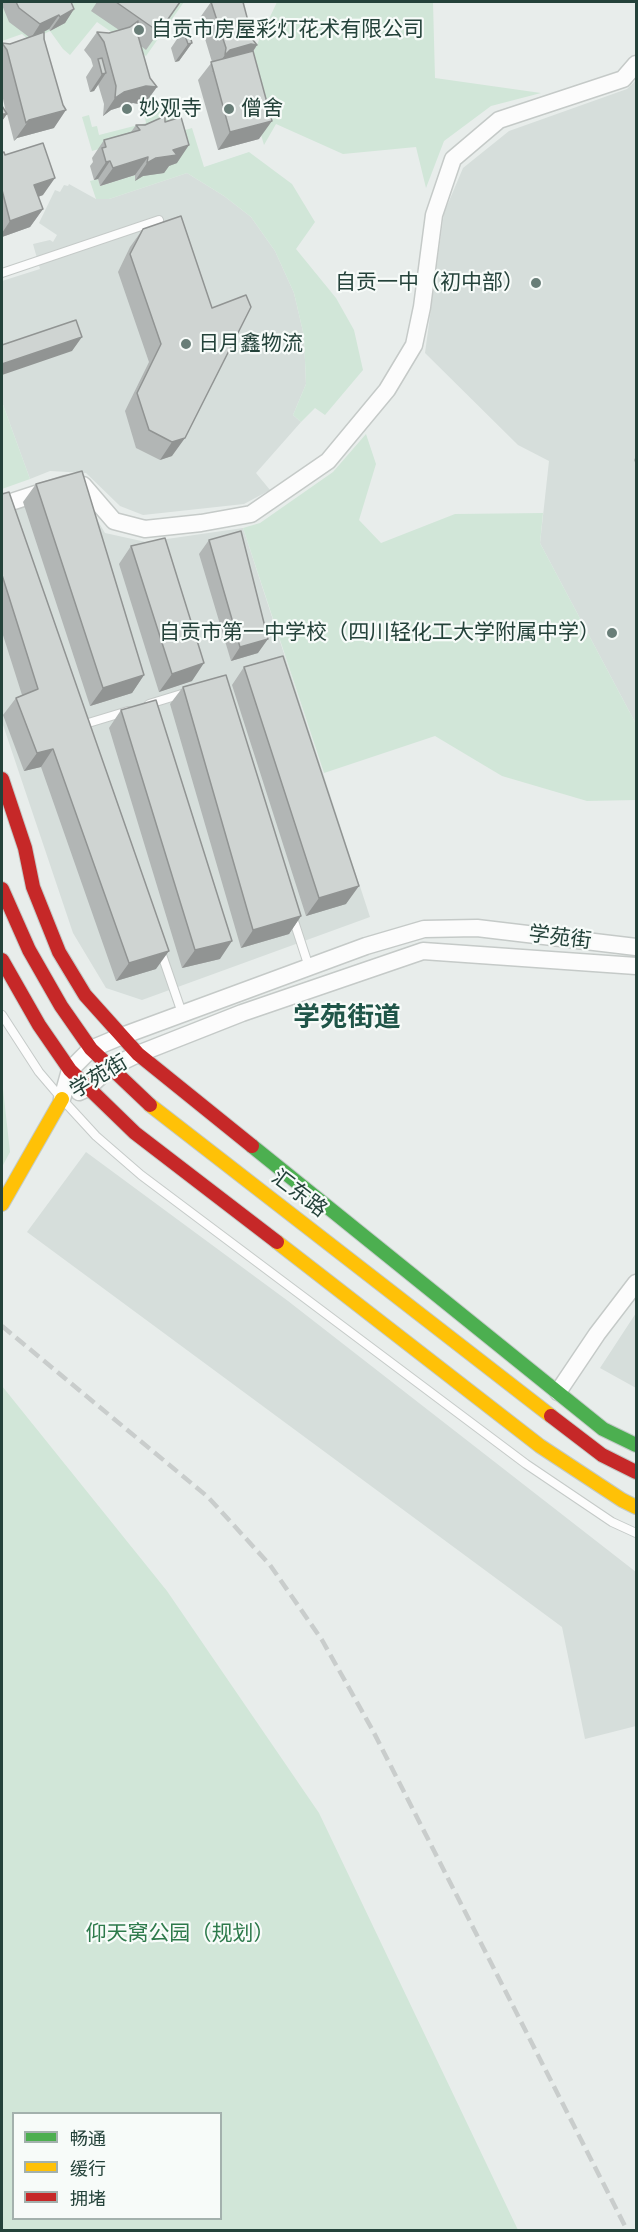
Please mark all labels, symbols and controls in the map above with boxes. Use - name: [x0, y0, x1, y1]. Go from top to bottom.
- place label: 自贡市房屋彩灯花术有限公司: [151, 17, 424, 43]
- marker: 自贡市房屋彩灯花术有限公司: [132, 23, 146, 37]
- place label: 妙观寺: [139, 96, 202, 122]
- place label: 僧舍: [241, 96, 283, 122]
- marker: 妙观寺: [120, 102, 134, 116]
- marker: 僧舍: [222, 102, 236, 116]
- place label: 自贡一中（初中部）: [335, 270, 524, 296]
- marker: 自贡一中（初中部）: [529, 276, 543, 290]
- place label: 日月鑫物流: [198, 331, 303, 357]
- marker: 日月鑫物流: [179, 337, 193, 351]
- place label: 自贡市第一中学校（四川轻化工大学附属中学）: [159, 620, 600, 646]
- marker: 自贡市第一中学校（四川轻化工大学附属中学）: [605, 626, 619, 640]
- street label: 学苑街: [527, 922, 593, 954]
- district label: 学苑街道: [293, 1002, 401, 1034]
- street label: 学苑街: [66, 1050, 132, 1104]
- street label: 汇东路: [266, 1165, 332, 1223]
- park label: 仰天窝公园（规划）: [86, 1921, 274, 1947]
- legend: [12, 2112, 222, 2220]
- text: 畅通: [70, 2126, 106, 2150]
- text: 缓行: [70, 2156, 106, 2180]
- text: 拥堵: [70, 2186, 106, 2210]

